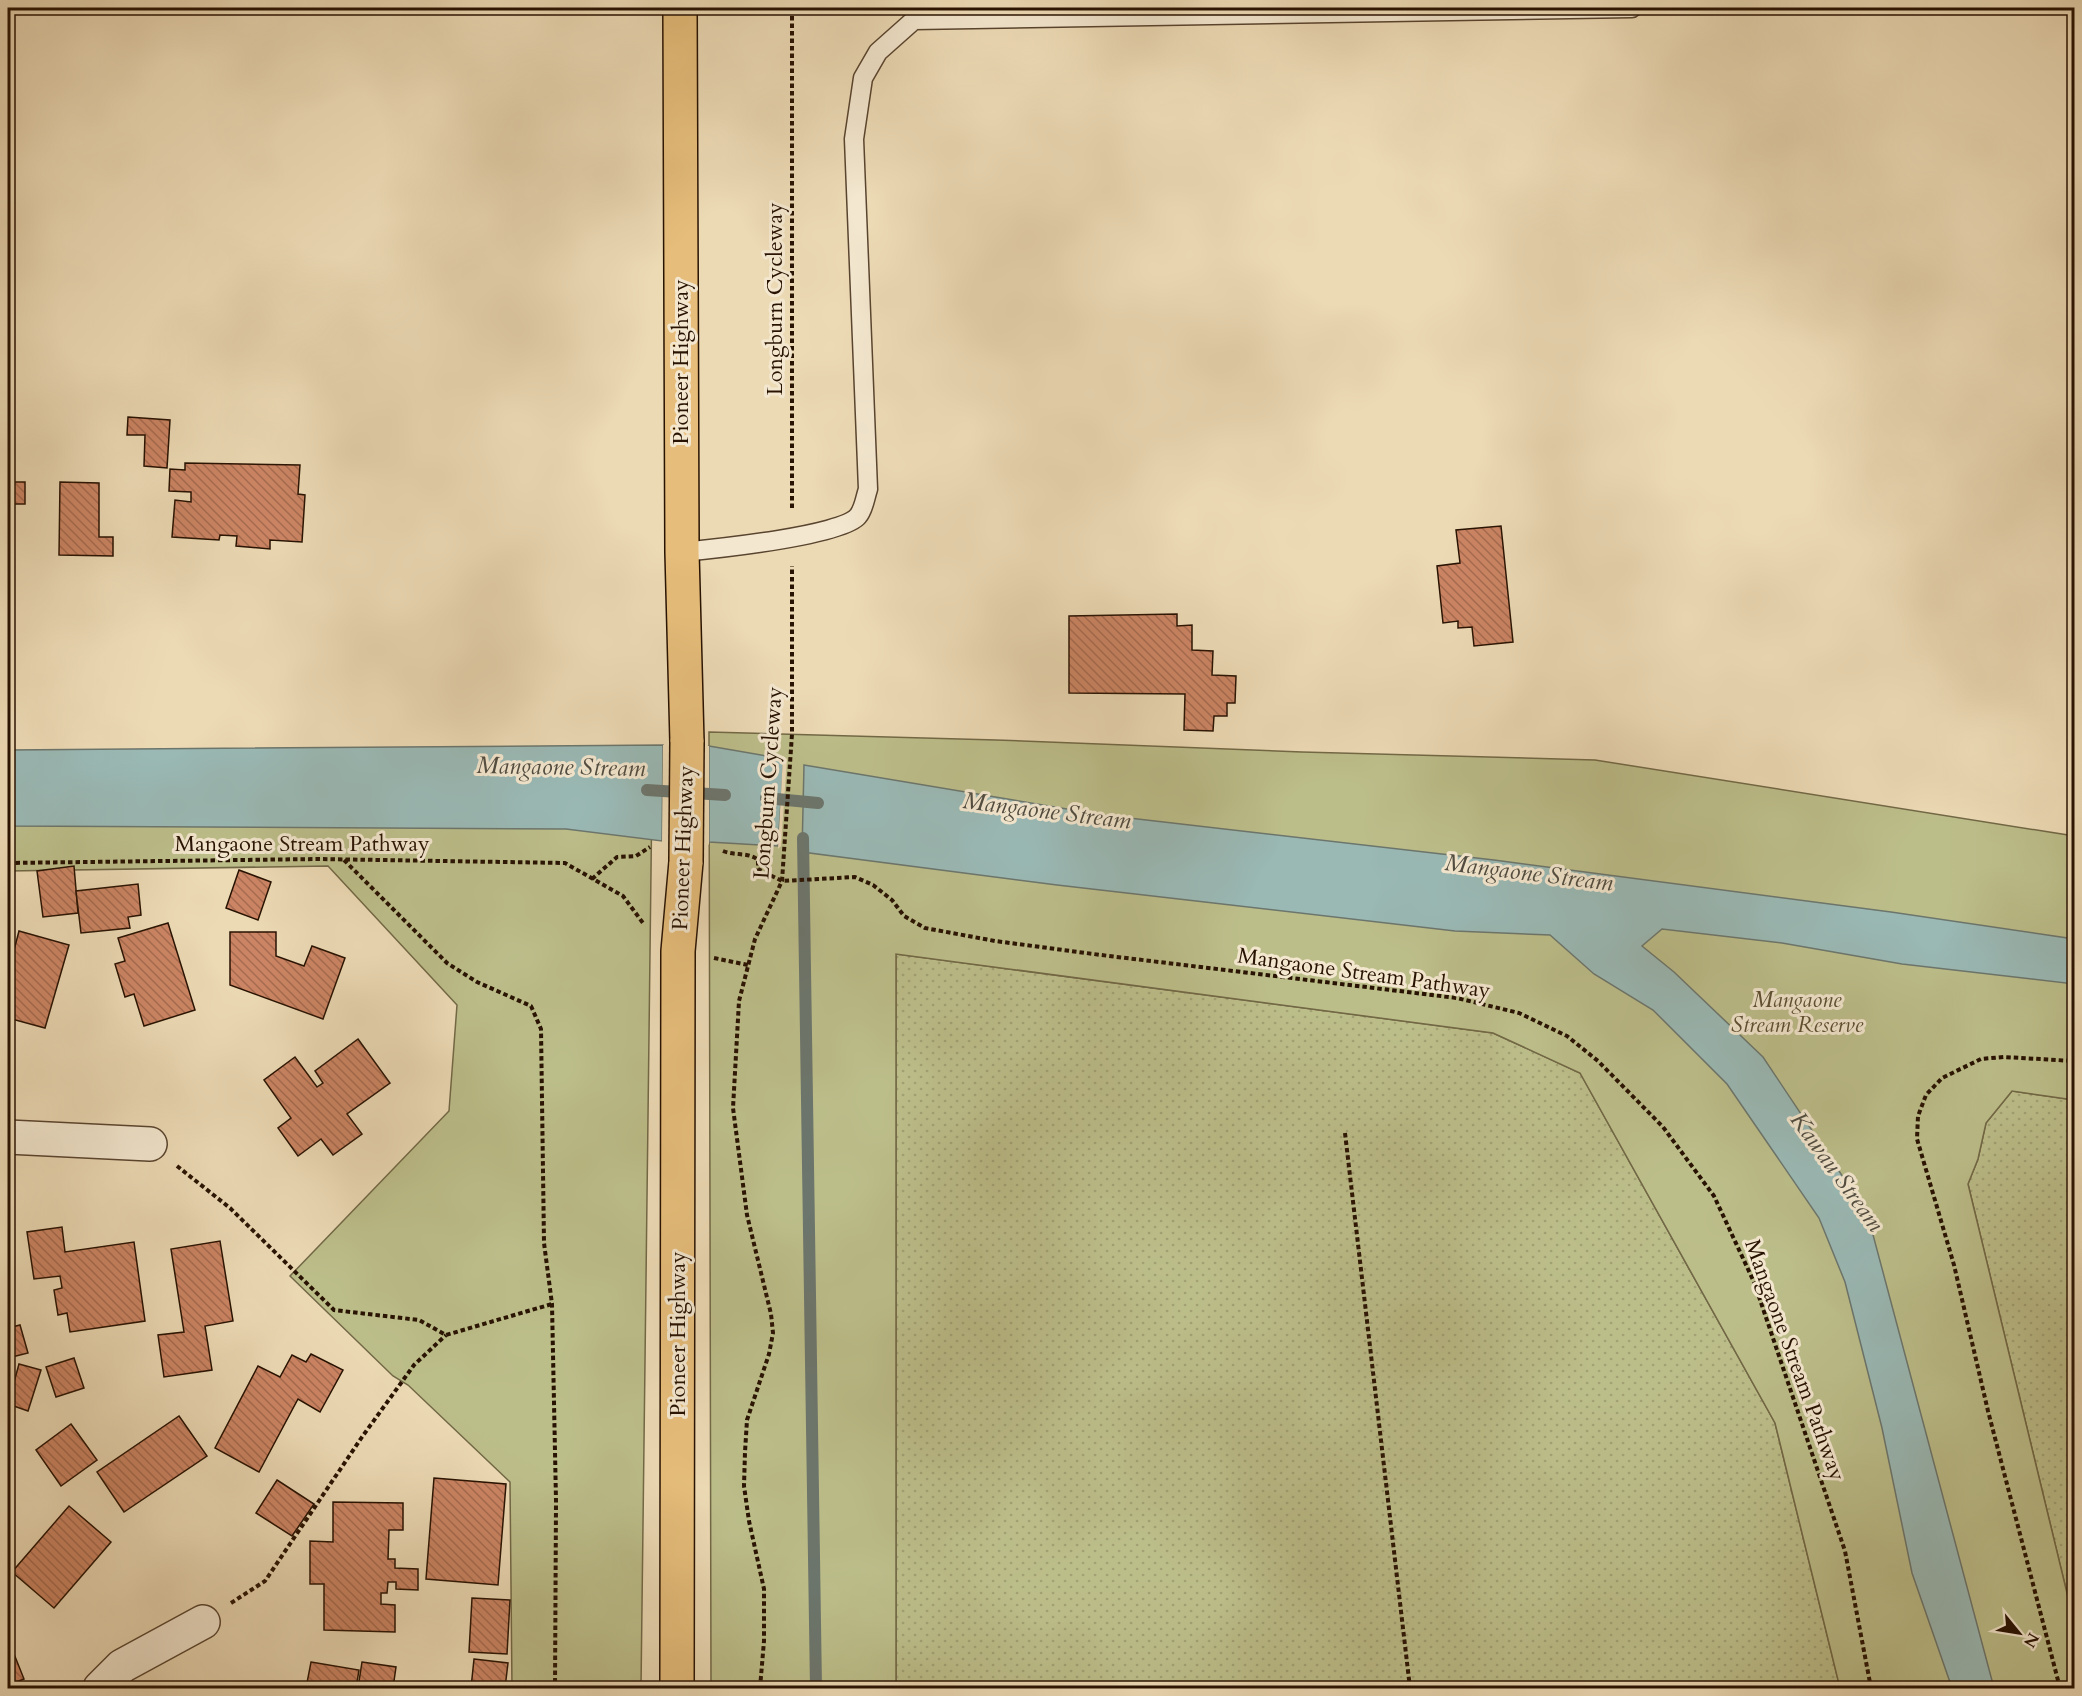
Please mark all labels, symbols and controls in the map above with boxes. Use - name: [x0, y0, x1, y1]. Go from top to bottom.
- street label: Longburn Cycleway: [760, 202, 790, 396]
- street label: Pioneer Highway: [666, 279, 696, 445]
- street label: Longburn Cycleway: [746, 685, 790, 880]
- water label: Mangaone Stream: [476, 749, 646, 785]
- street label: Pioneer Highway: [665, 765, 701, 931]
- water label: Mangaone Stream: [961, 784, 1133, 838]
- street label: Mangaone Stream Pathway: [174, 829, 430, 859]
- water label: Mangaone Stream: [1443, 846, 1615, 900]
- street label: Mangaone Stream Pathway: [1236, 940, 1493, 1006]
- park label: Mangaone Stream Reserve: [1731, 985, 1864, 1040]
- water label: Kawau Stream: [1782, 1105, 1892, 1239]
- street label: Mangaone Stream Pathway: [1737, 1235, 1853, 1485]
- street label: Pioneer Highway: [663, 1251, 693, 1417]
- north arrow: [1989, 1603, 2049, 1663]
- text: N: [2018, 1628, 2044, 1652]

